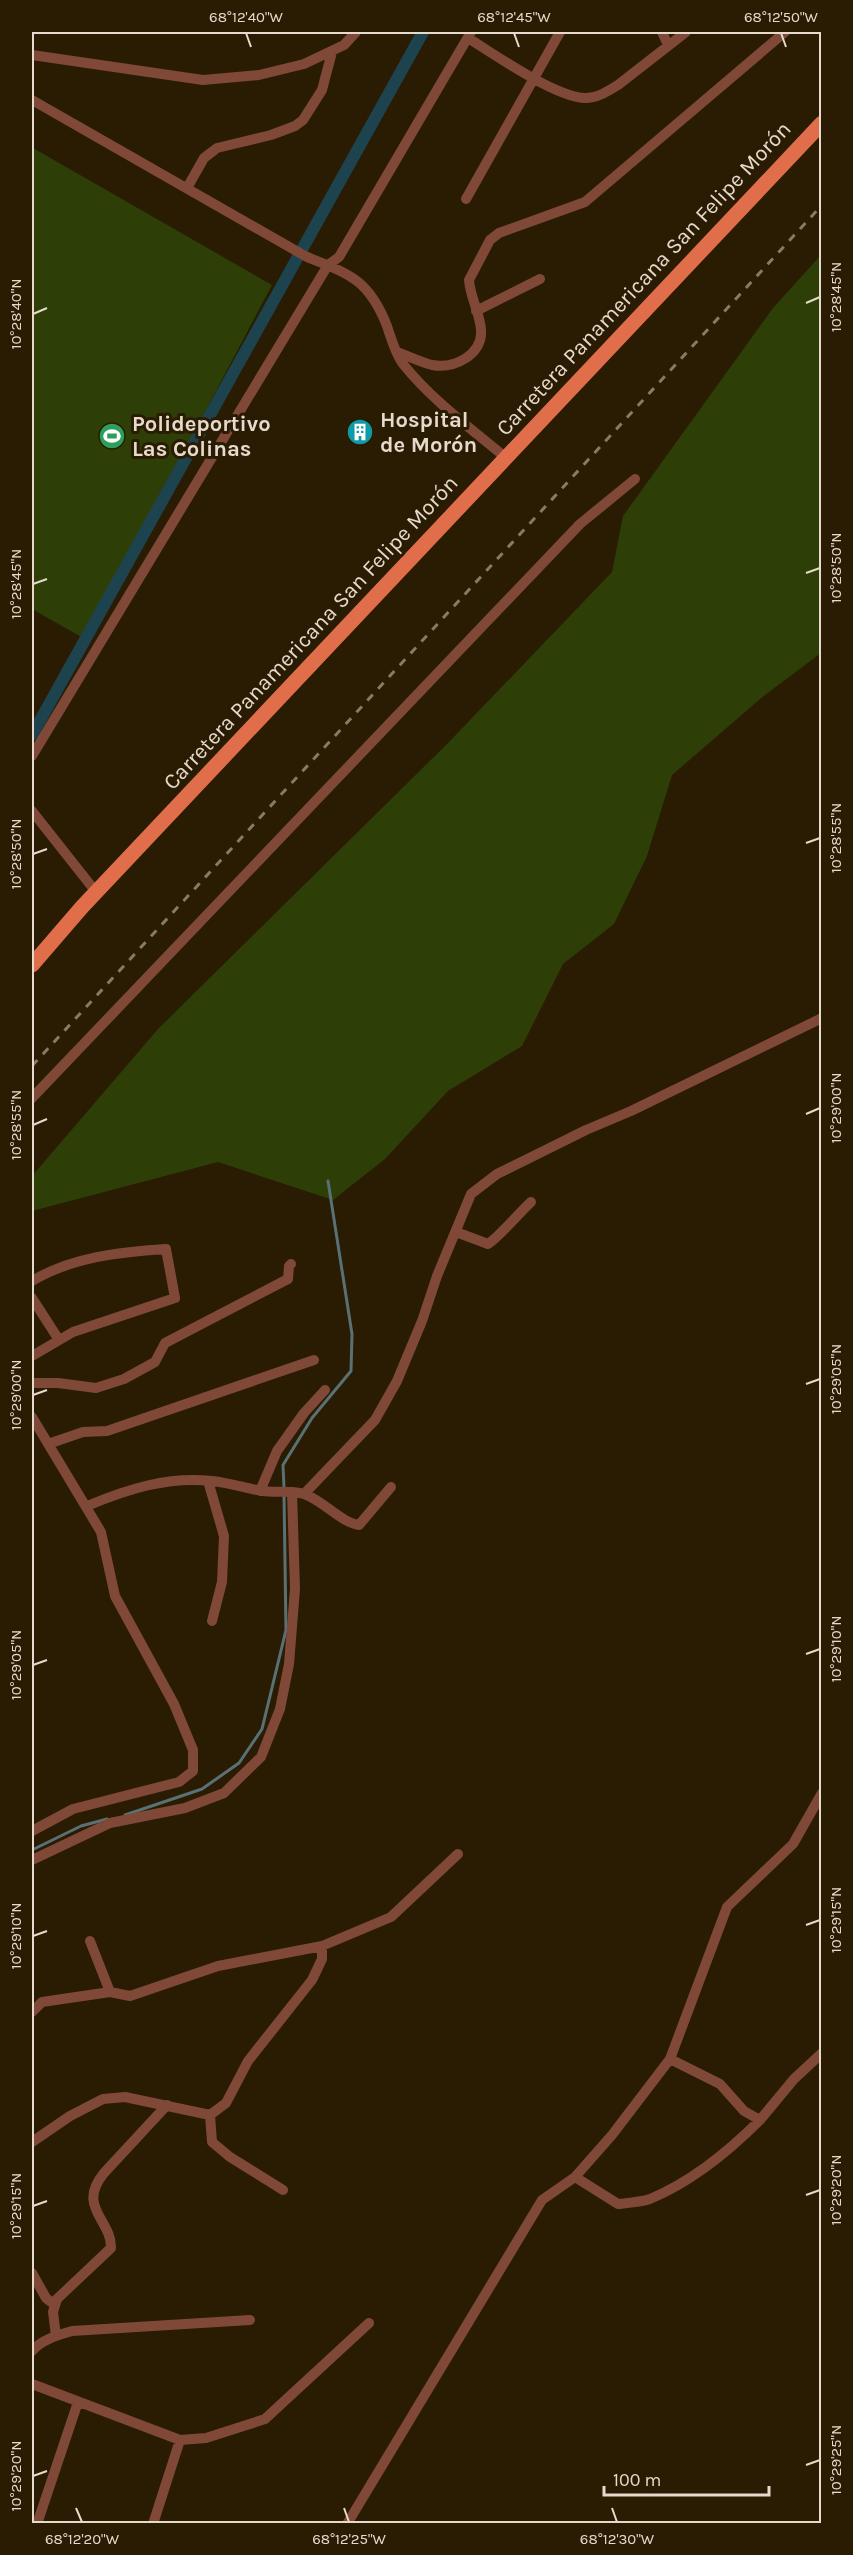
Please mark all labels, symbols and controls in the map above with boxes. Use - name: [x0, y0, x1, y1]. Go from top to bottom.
- text: 68°12'40"W: [209, 8, 284, 26]
- text: 68°12'45"W: [477, 8, 551, 26]
- text: 68°12'50"W: [744, 8, 819, 26]
- street label: Carretera Panamericana San Felipe Morón: [491, 116, 796, 441]
- text: 10°28'45"N: [827, 262, 845, 332]
- text: 10°28'40"N: [7, 278, 25, 350]
- place label: Hospital de Morón: [380, 407, 477, 458]
- place label: Polideportivo Las Colinas: [132, 411, 271, 462]
- building icon: Hospital de Morón: [345, 417, 375, 447]
- sports icon: Polideportivo Las Colinas: [97, 421, 127, 451]
- street label: Carretera Panamericana San Felipe Morón: [158, 470, 463, 795]
- text: 10°28'50"N: [827, 532, 845, 604]
- text: 10°28'45"N: [7, 549, 25, 619]
- text: 10°28'55"N: [827, 803, 845, 873]
- text: 10°28'50"N: [7, 818, 25, 890]
- text: 10°29'00"N: [827, 1072, 845, 1144]
- text: 10°28'55"N: [7, 1090, 25, 1160]
- text: 10°29'05"N: [827, 1344, 845, 1414]
- text: 10°29'00"N: [7, 1359, 25, 1431]
- text: 10°29'10"N: [827, 1615, 845, 1683]
- text: 10°29'05"N: [7, 1630, 25, 1700]
- text: 10°29'15"N: [827, 1887, 845, 1953]
- text: 10°29'10"N: [7, 1902, 25, 1970]
- text: 10°29'20"N: [827, 2155, 845, 2225]
- text: 10°29'15"N: [7, 2173, 25, 2239]
- text: 10°29'25"N: [827, 2425, 845, 2495]
- text: 10°29'20"N: [7, 2441, 25, 2511]
- scale bar: [604, 2459, 769, 2497]
- text: 100 m: [613, 2469, 661, 2491]
- text: 68°12'20"W: [45, 2530, 120, 2548]
- text: 68°12'25"W: [312, 2530, 386, 2548]
- text: 68°12'30"W: [580, 2530, 655, 2548]

